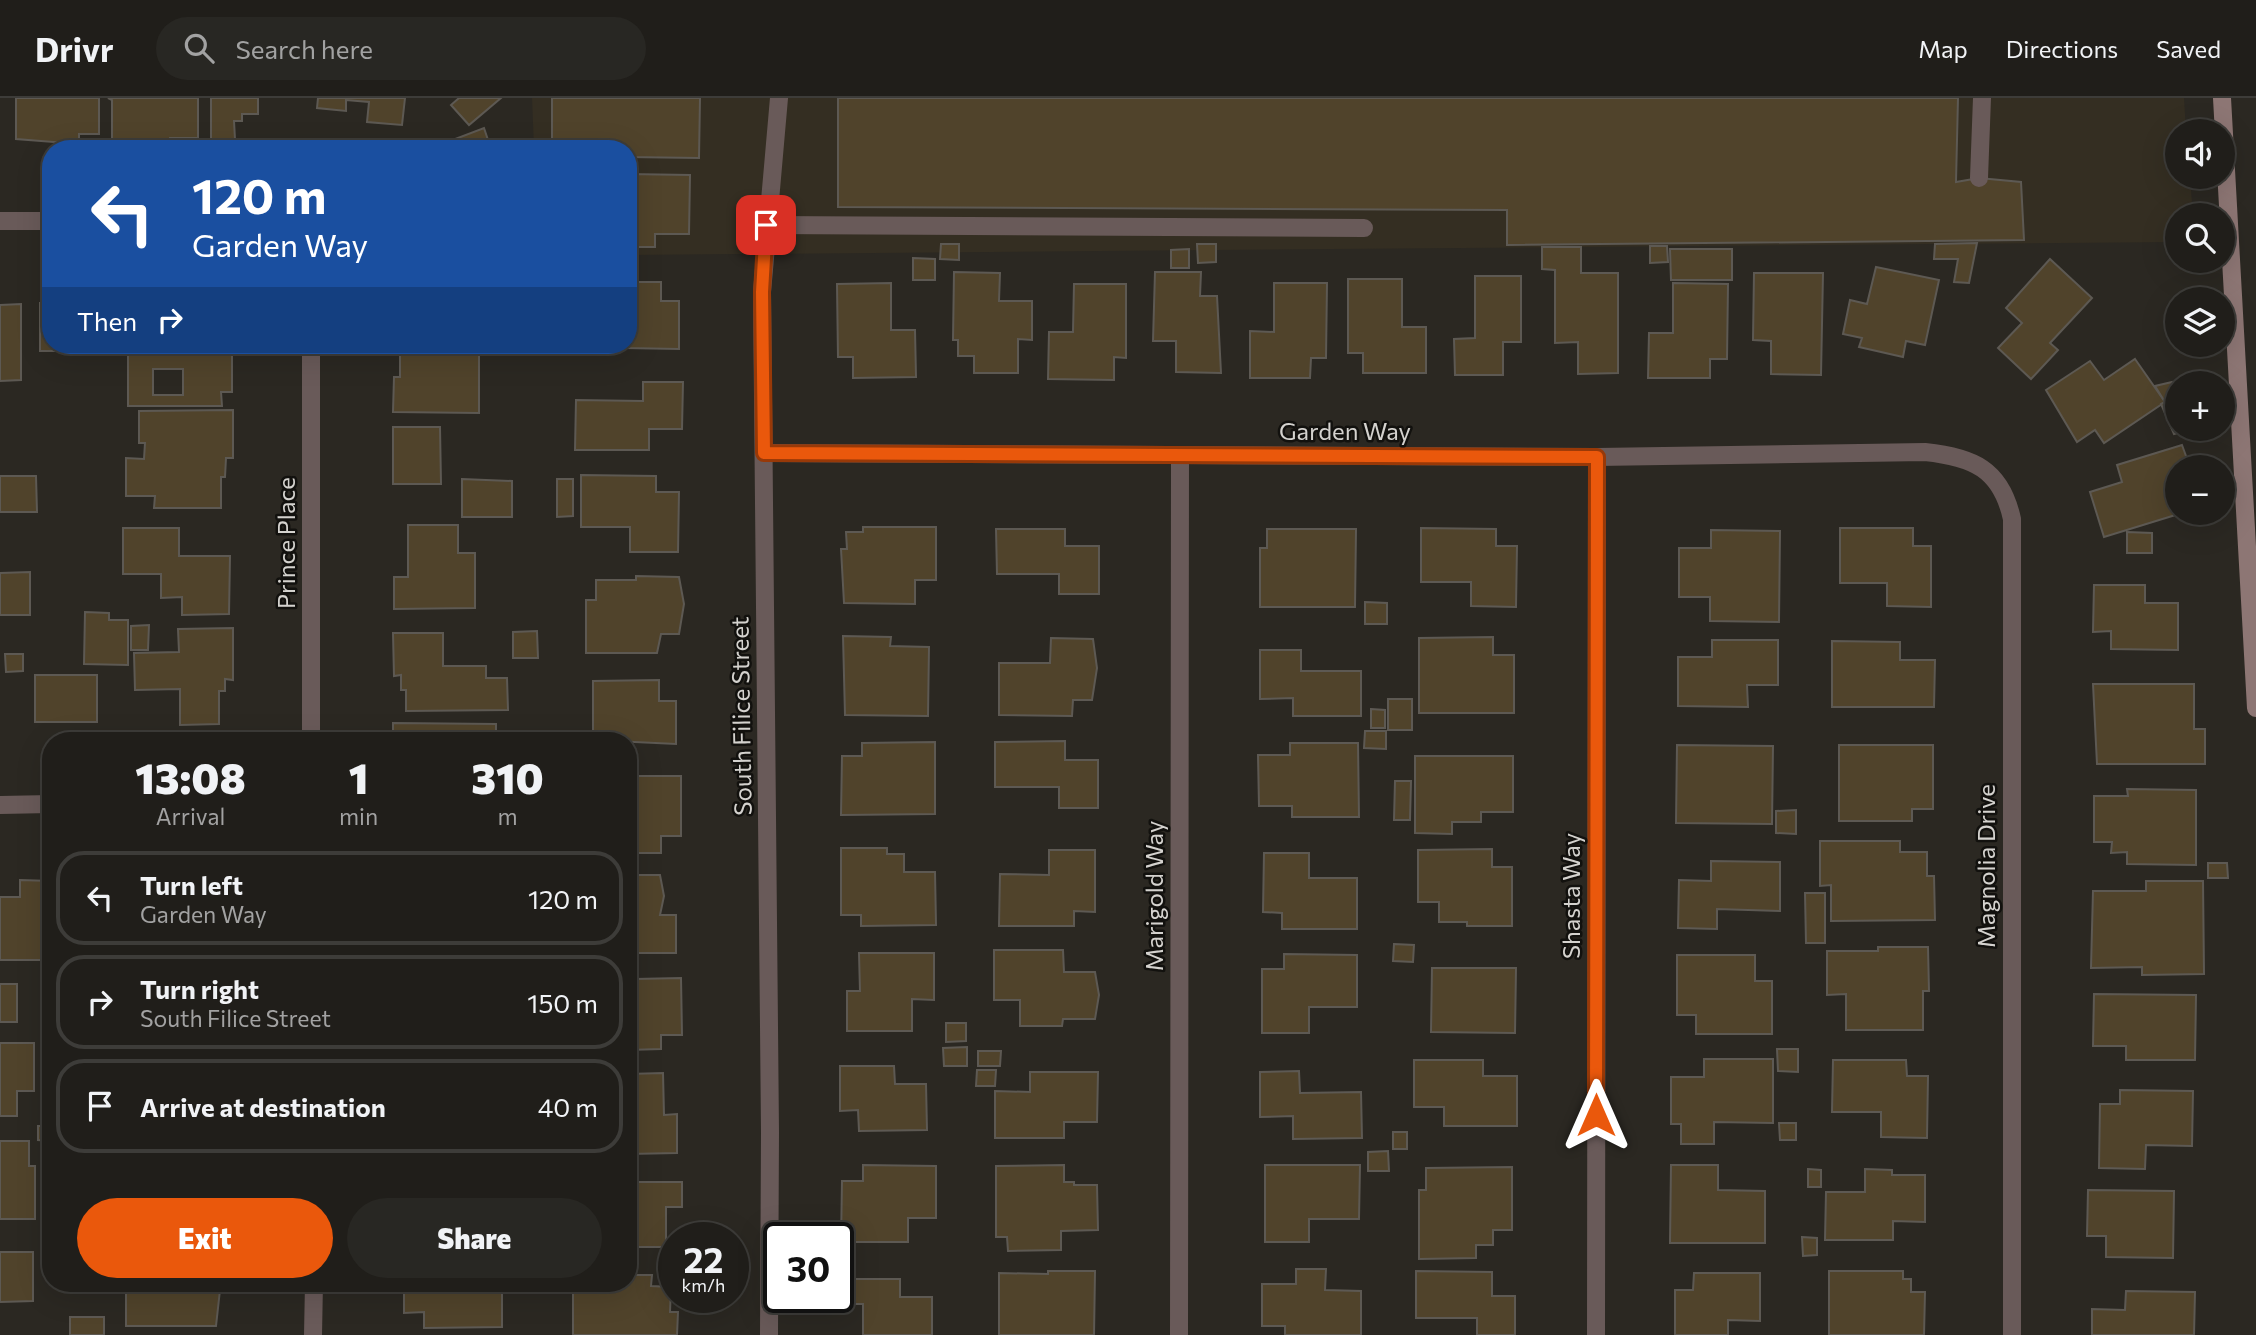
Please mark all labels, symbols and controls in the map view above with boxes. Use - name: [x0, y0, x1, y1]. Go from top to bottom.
- search box: [156, 17, 646, 80]
- text: Drivr: [35, 28, 114, 69]
- icon: search: [180, 29, 218, 67]
- text: Search here: [236, 33, 373, 64]
- text: Map: [1918, 34, 1968, 63]
- text: Directions: [2006, 34, 2118, 63]
- text: Saved: [2156, 34, 2221, 63]
- map controls: [2165, 119, 2235, 525]
- button: sound: [2165, 119, 2235, 189]
- text: 120 m: [192, 164, 326, 224]
- icon: left: [77, 168, 168, 259]
- pin: [736, 195, 796, 255]
- button: search: [2165, 203, 2235, 273]
- icon: arrive: [747, 206, 785, 244]
- text: Garden Way: [192, 224, 368, 264]
- button: layers: [2165, 287, 2235, 357]
- icon: right: [151, 301, 189, 339]
- text: Then: [77, 305, 137, 336]
- button: +: [2165, 371, 2235, 441]
- street label: Garden Way: [1279, 416, 1411, 445]
- button: −: [2165, 455, 2235, 525]
- street label: Prince Place: [271, 477, 300, 609]
- street label: South Filice Street: [724, 616, 757, 816]
- text: 13:08: [135, 751, 246, 803]
- text: 1: [349, 751, 368, 803]
- text: 310: [471, 751, 544, 803]
- street label: Magnolia Drive: [1971, 784, 2000, 948]
- text: Arrival: [156, 802, 225, 830]
- text: min: [339, 802, 378, 830]
- text: m: [498, 802, 518, 830]
- street label: Marigold Way: [1139, 821, 1168, 971]
- street label: Shasta Way: [1556, 833, 1585, 959]
- text: Turn left: [140, 869, 243, 900]
- icon: left: [81, 879, 119, 917]
- text: 120 m: [528, 883, 598, 914]
- text: Garden Way: [140, 900, 267, 928]
- text: Turn right: [140, 973, 259, 1004]
- icon: right: [81, 983, 119, 1021]
- text: 150 m: [527, 987, 598, 1018]
- text: South Filice Street: [140, 1004, 331, 1032]
- position arrow: [1559, 1078, 1633, 1152]
- icon: arrive: [81, 1087, 119, 1125]
- text: Arrive at destination: [140, 1091, 386, 1122]
- text: 40 m: [538, 1091, 598, 1122]
- button: Exit: [77, 1198, 333, 1278]
- button: Share: [347, 1198, 602, 1278]
- speed limit sign: 30: [763, 1222, 854, 1313]
- text: 22: [684, 1237, 723, 1280]
- text: km/h: [682, 1274, 725, 1296]

